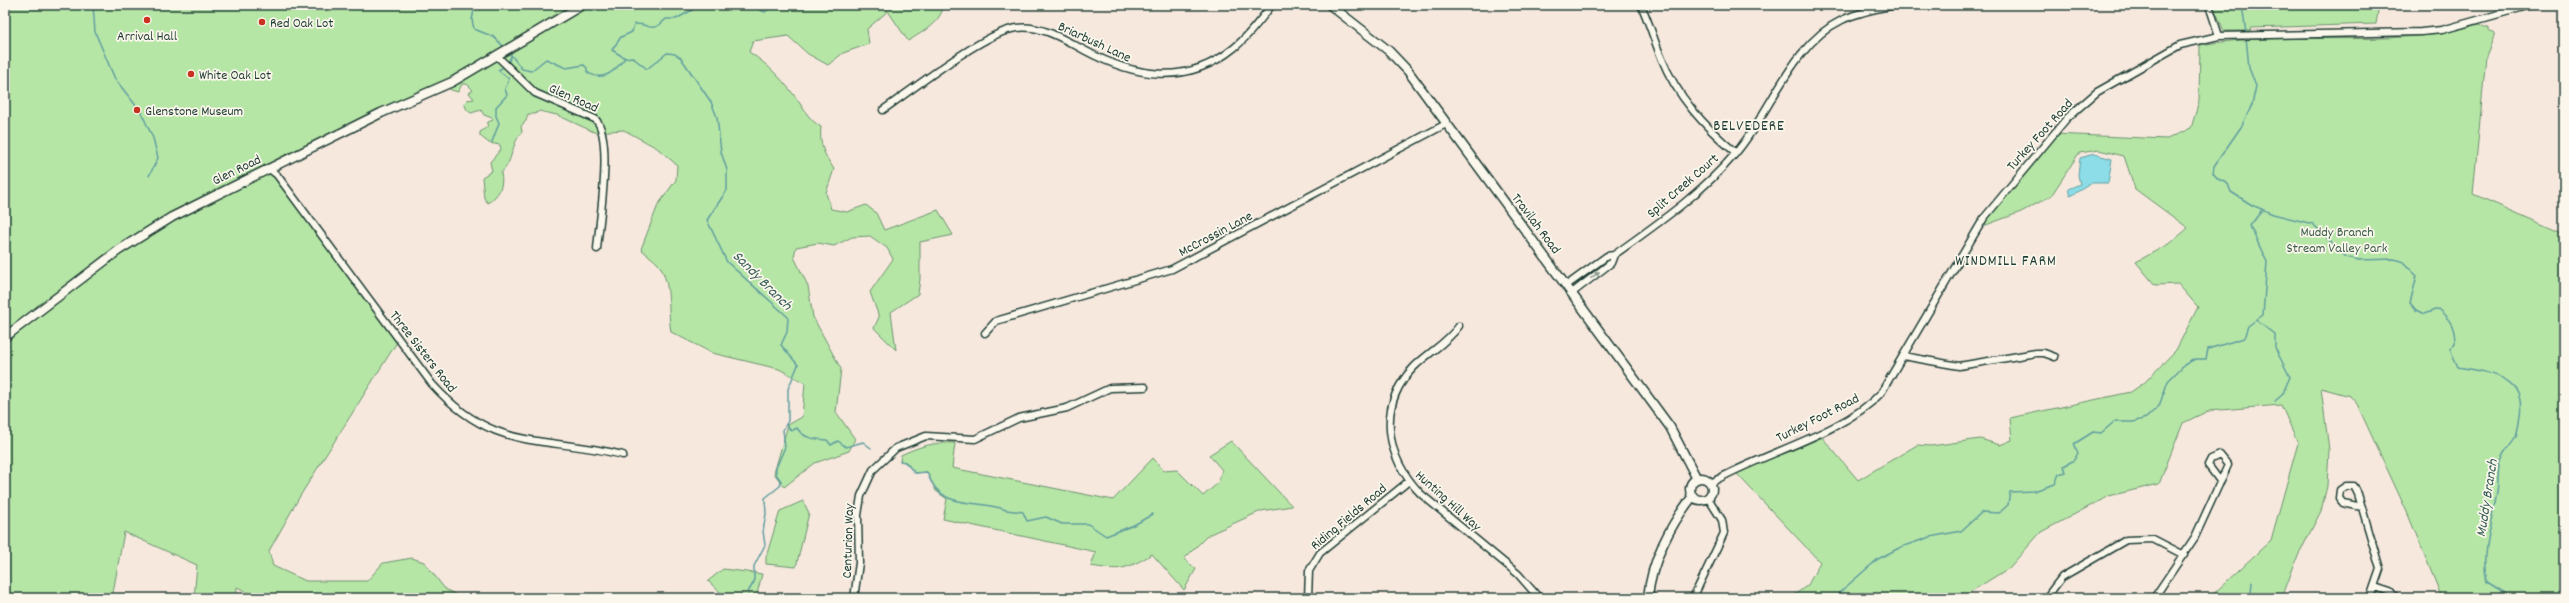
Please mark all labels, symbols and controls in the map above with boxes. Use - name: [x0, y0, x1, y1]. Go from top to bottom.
- place label: Red Oak Lot: [270, 14, 333, 34]
- marker: Arrival Hall: [142, 15, 152, 25]
- marker: Red Oak Lot: [257, 17, 267, 27]
- street label: Briarbush Lane: [1054, 17, 1134, 69]
- place label: Arrival Hall: [117, 27, 178, 47]
- place label: White Oak Lot: [199, 66, 271, 86]
- marker: White Oak Lot: [186, 69, 196, 79]
- street label: Glen Road: [545, 79, 601, 119]
- street label: Turkey Foot Road: [2003, 95, 2078, 176]
- place label: Glenstone Museum: [145, 102, 243, 122]
- marker: Glenstone Museum: [132, 105, 142, 115]
- district label: BELVEDERE: [1713, 116, 1785, 138]
- street label: Glen Road: [209, 150, 265, 191]
- street label: Split Creek Court: [1643, 150, 1724, 224]
- street label: Travilah Road: [1506, 190, 1565, 259]
- street label: McCrossin Lane: [1175, 207, 1256, 263]
- park label: Muddy Branch Stream Valley Park: [2287, 223, 2388, 259]
- water label: Sandy Branch: [727, 247, 797, 317]
- district label: WINDMILL FARM: [1955, 251, 2057, 273]
- one-way arrow: [1590, 271, 1601, 280]
- street label: Three Sisters Road: [384, 307, 461, 397]
- street label: Turkey Foot Road: [1773, 389, 1863, 448]
- water label: Muddy Branch: [2471, 457, 2505, 539]
- street label: Hunting Hill Way: [1410, 466, 1485, 537]
- street label: Riding Fields Road: [1307, 480, 1392, 556]
- street label: Centurion Way: [838, 503, 860, 579]

